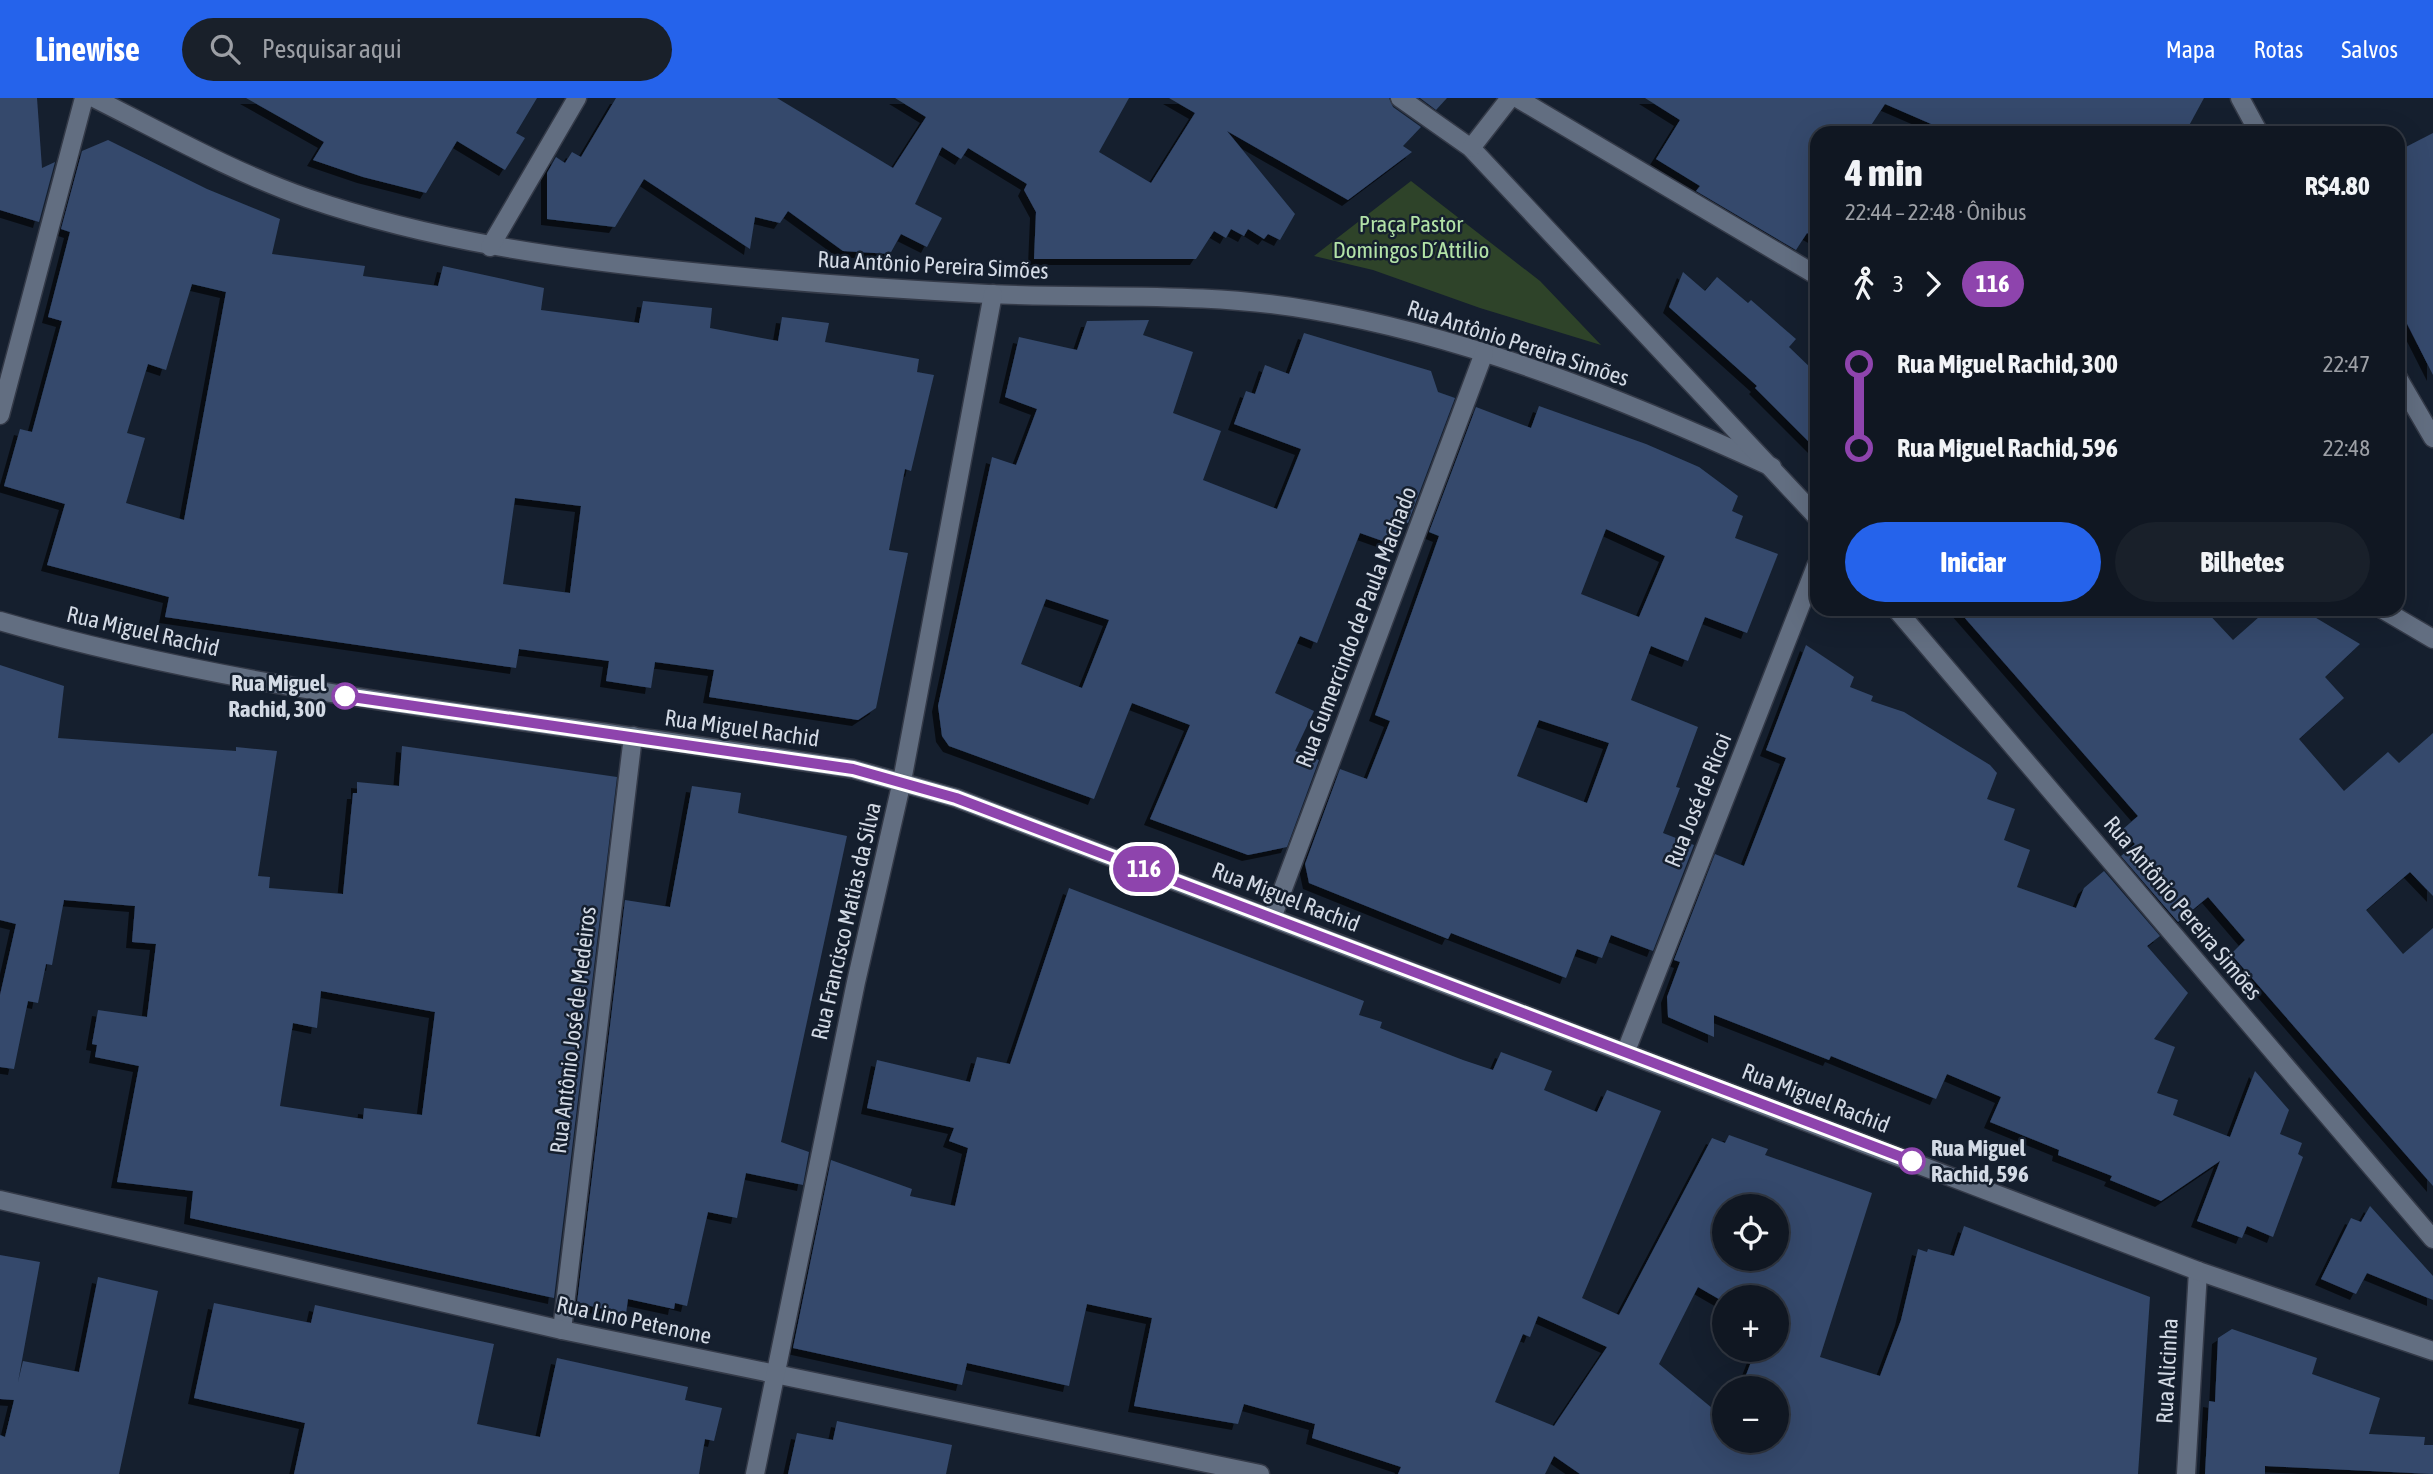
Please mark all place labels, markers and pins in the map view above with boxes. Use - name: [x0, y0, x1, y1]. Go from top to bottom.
- place label: Rua Miguel Rachid, 300: [228, 670, 327, 722]
- marker: Rua Miguel Rachid, 300: [332, 683, 358, 709]
- place label: Rua Miguel Rachid, 596: [1931, 1135, 2029, 1187]
- marker: Rua Miguel Rachid, 596: [1899, 1148, 1925, 1174]

